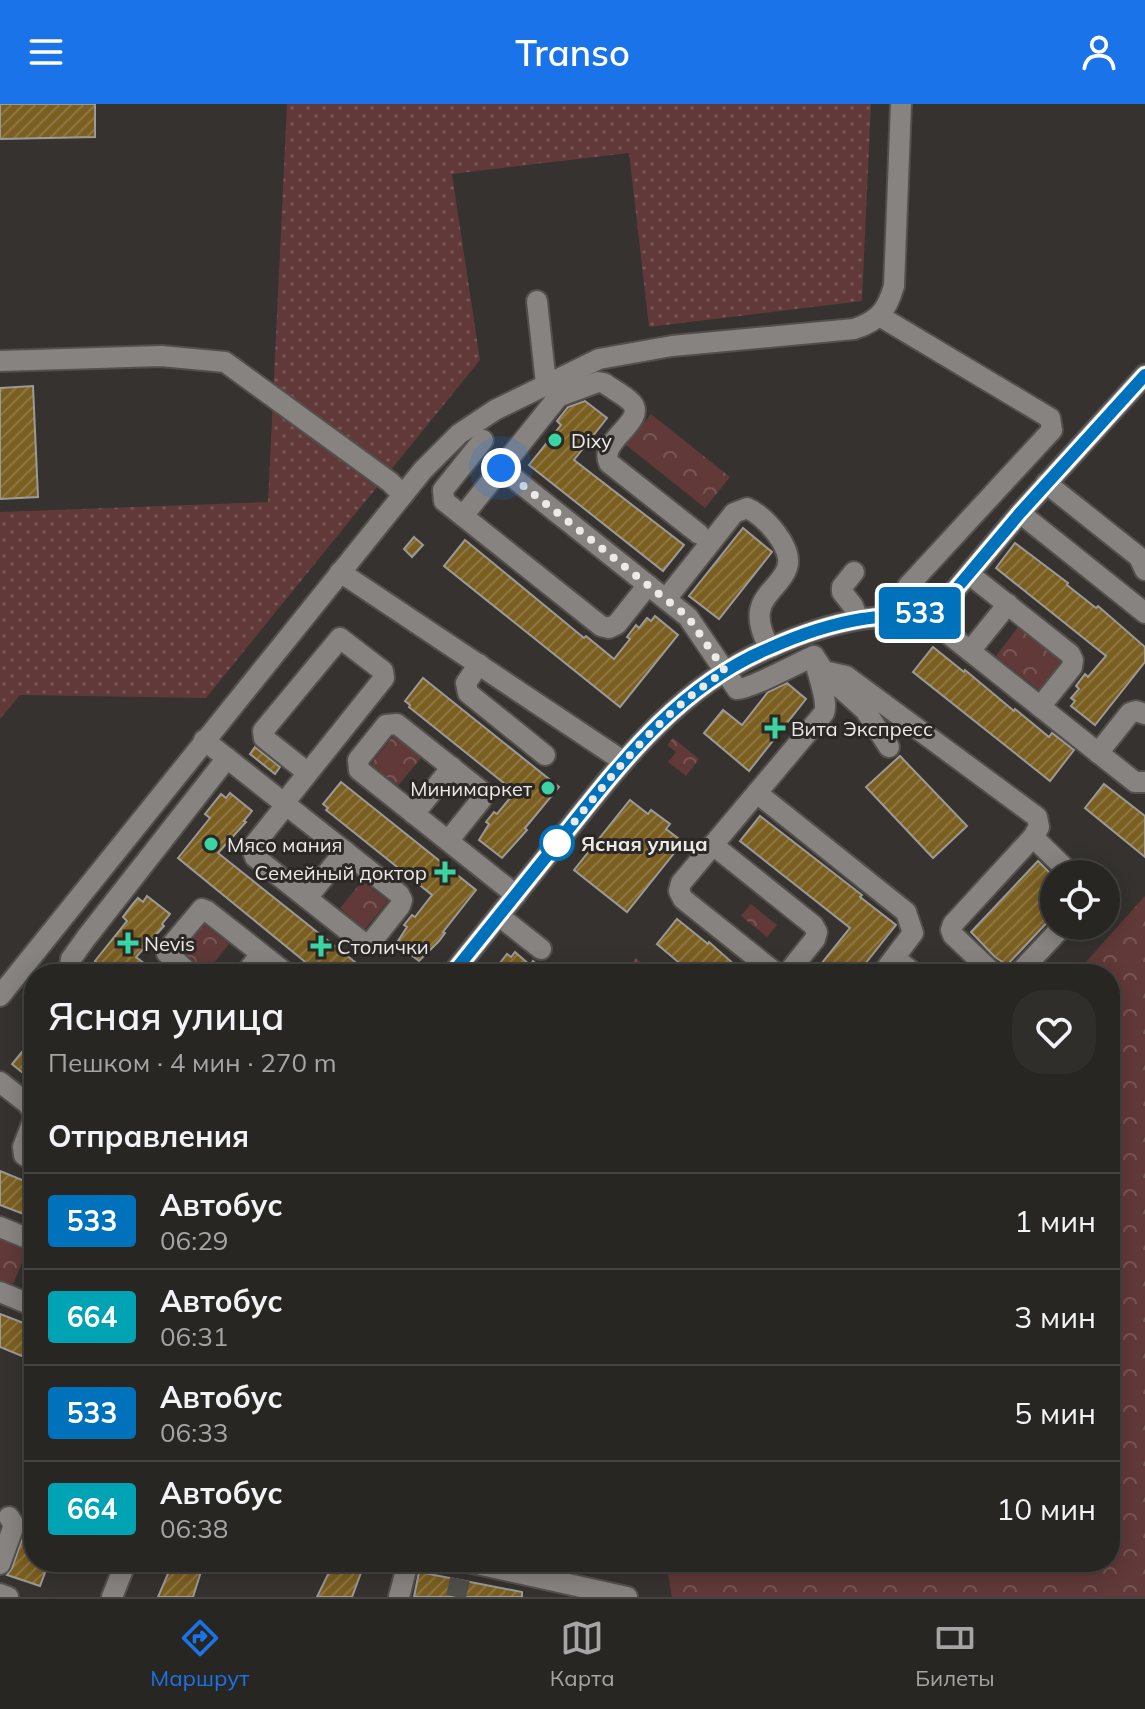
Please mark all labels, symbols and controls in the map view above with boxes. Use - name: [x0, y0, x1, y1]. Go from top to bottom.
- icon: menu: [24, 30, 68, 74]
- text: Transo: [515, 30, 630, 75]
- icon: person: [1077, 30, 1121, 74]
- place label: Dixy: [571, 428, 612, 453]
- marker: Dixy: [546, 431, 564, 449]
- your location: [481, 448, 521, 488]
- line badge: 533: [874, 587, 966, 639]
- text: 533: [895, 595, 945, 630]
- place label: Вита Экспресс: [791, 716, 933, 741]
- marker: Вита Экспресс: [766, 719, 784, 737]
- place label: Минимаркет: [410, 776, 533, 801]
- marker: Минимаркет: [539, 779, 557, 797]
- marker: Ясная улица: [540, 826, 574, 860]
- place label: Ясная улица: [581, 831, 708, 856]
- place label: Мясо мания: [227, 832, 343, 857]
- marker: Мясо мания: [202, 835, 220, 853]
- place label: Семейный доктор: [255, 860, 427, 885]
- map controls: [1040, 860, 1120, 940]
- button: locate: [1040, 860, 1120, 940]
- marker: Семейный доктор: [434, 861, 456, 883]
- place label: Nevis: [144, 931, 195, 956]
- marker: Nevis: [119, 934, 137, 952]
- place label: Столички: [337, 934, 429, 959]
- marker: Столички: [312, 937, 330, 955]
- button: heart: [1012, 990, 1096, 1074]
- text: Ясная улица: [48, 992, 284, 1040]
- text: Пешком · 4 мин · 270 m: [48, 1046, 337, 1079]
- text: Отправления: [48, 1117, 249, 1155]
- text: Автобус: [160, 1186, 283, 1224]
- text: 1 мин: [1014, 1202, 1096, 1240]
- text: 533: [67, 1203, 117, 1238]
- text: 06:29: [160, 1224, 228, 1257]
- text: Автобус: [160, 1282, 283, 1320]
- text: 3 мин: [1014, 1298, 1096, 1336]
- text: 664: [67, 1299, 117, 1334]
- text: 06:31: [160, 1320, 228, 1353]
- text: Автобус: [160, 1378, 283, 1416]
- text: 5 мин: [1014, 1394, 1096, 1432]
- text: 533: [67, 1395, 117, 1430]
- text: 06:33: [160, 1416, 228, 1449]
- text: Автобус: [160, 1474, 283, 1512]
- text: 10 мин: [996, 1490, 1096, 1528]
- text: 664: [67, 1491, 117, 1526]
- text: 06:38: [160, 1512, 228, 1545]
- tab: Маршрут: [150, 1616, 249, 1692]
- tab: Карта: [550, 1616, 615, 1692]
- tab: Билеты: [915, 1616, 995, 1692]

